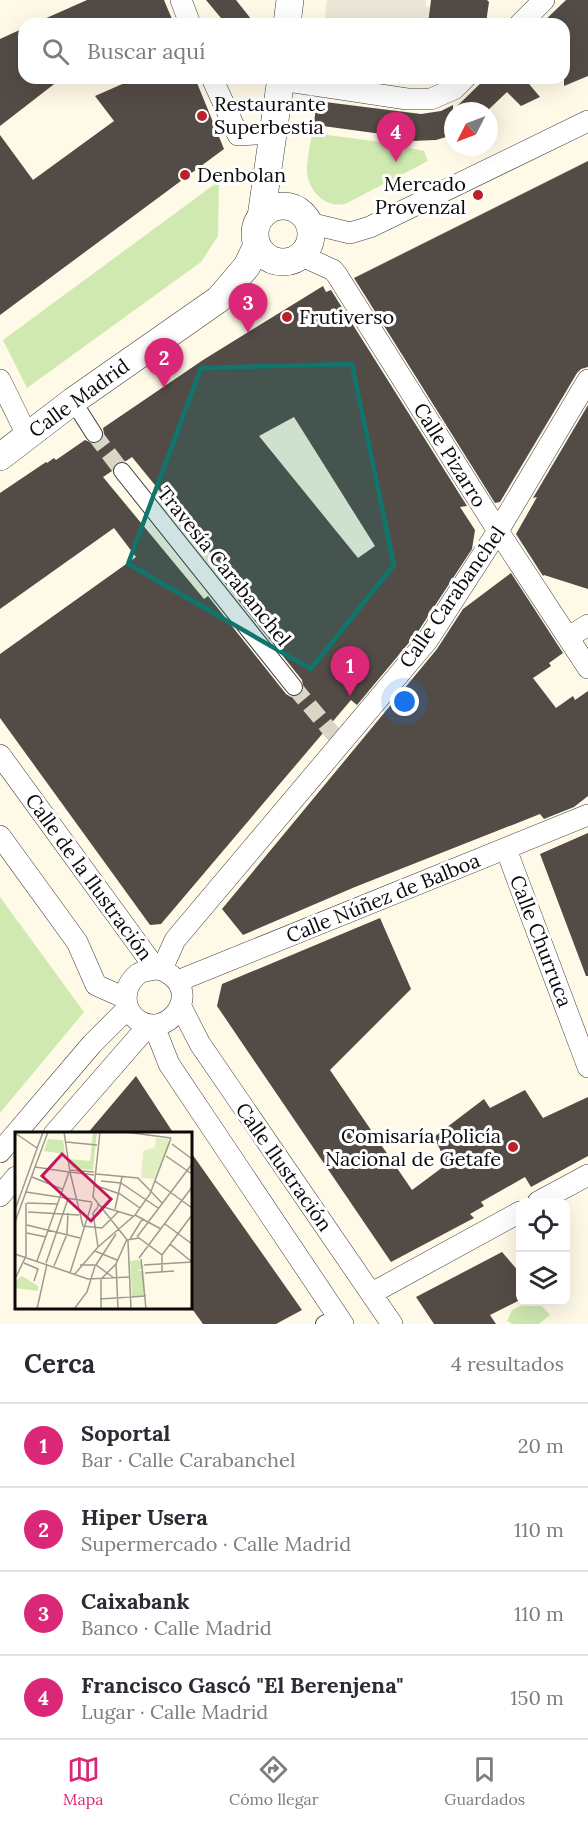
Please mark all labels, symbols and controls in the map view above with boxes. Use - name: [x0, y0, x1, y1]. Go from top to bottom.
- search box: [18, 18, 570, 84]
- icon: search: [39, 35, 72, 68]
- text: Buscar aquí: [87, 37, 205, 65]
- place label: Restaurante Superbestia: [214, 91, 326, 139]
- north arrow: [444, 102, 498, 156]
- marker: Restaurante Superbestia: [195, 109, 209, 123]
- pin: 4: [376, 112, 416, 162]
- place label: Denbolan: [197, 162, 286, 187]
- marker: Denbolan: [178, 168, 192, 182]
- place label: Mercado Provenzal: [375, 171, 466, 219]
- marker: Mercado Provenzal: [471, 188, 485, 202]
- pin: 3: [228, 284, 268, 333]
- place label: Frutiverso: [299, 304, 394, 329]
- marker: Frutiverso: [280, 310, 294, 324]
- pin: 2: [144, 338, 184, 388]
- street label: Calle Madrid: [24, 353, 134, 442]
- street label: Calle Pizarro: [408, 398, 492, 512]
- street label: Travesía Carabanchel: [152, 481, 297, 651]
- street label: Calle Carabanchel: [393, 521, 510, 672]
- pin: 1: [330, 646, 370, 696]
- your location: [390, 687, 419, 716]
- street label: Calle de la Ilustración: [20, 788, 158, 965]
- street label: Calle Núñez de Balboa: [282, 847, 483, 948]
- street label: Calle Churruca: [505, 871, 578, 1010]
- street label: Calle Ilustración: [231, 1098, 338, 1236]
- place label: Comisaría Policía Nacional de Getafe: [325, 1123, 501, 1171]
- inset map: [15, 1132, 192, 1309]
- marker: Comisaría Policía Nacional de Getafe: [506, 1140, 520, 1154]
- map controls: [516, 1198, 570, 1306]
- button: locate: [516, 1198, 570, 1252]
- button: layers: [516, 1252, 570, 1306]
- text: Cerca: [24, 1347, 95, 1380]
- text: 4 resultados: [451, 1351, 564, 1376]
- text: Soportal: [81, 1419, 170, 1447]
- text: 1: [39, 1433, 48, 1458]
- text: 20 m: [518, 1433, 564, 1458]
- text: Bar · Calle Carabanchel: [81, 1447, 295, 1472]
- text: Hiper Usera: [81, 1503, 208, 1531]
- text: 2: [38, 1517, 49, 1542]
- text: 110 m: [514, 1517, 564, 1542]
- text: Supermercado · Calle Madrid: [81, 1531, 351, 1556]
- text: Caixabank: [81, 1587, 190, 1615]
- text: 3: [38, 1601, 49, 1626]
- text: 110 m: [514, 1601, 564, 1626]
- text: Banco · Calle Madrid: [81, 1615, 272, 1640]
- text: Francisco Gascó "El Berenjena": [81, 1671, 403, 1699]
- text: 4: [38, 1685, 49, 1710]
- text: 150 m: [510, 1685, 564, 1710]
- text: Lugar · Calle Madrid: [81, 1699, 268, 1724]
- tab: Mapa: [63, 1753, 104, 1809]
- tab: Cómo llegar: [229, 1753, 319, 1809]
- tab: Guardados: [444, 1753, 525, 1809]

